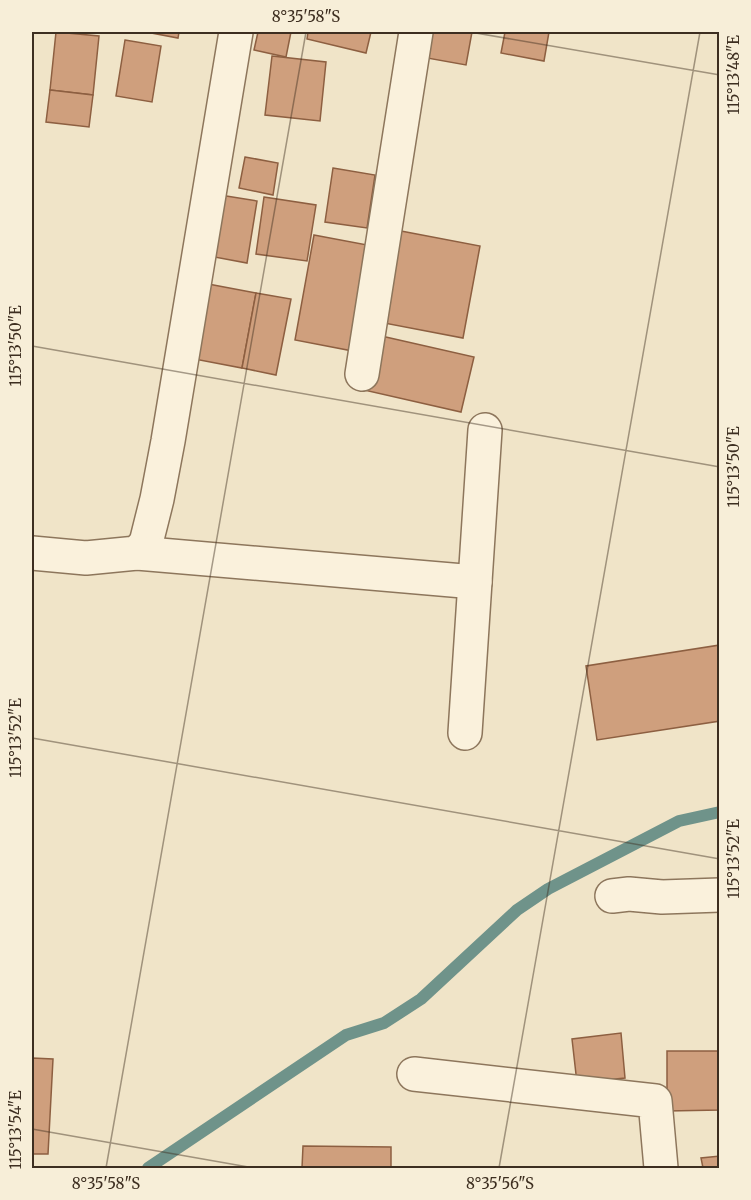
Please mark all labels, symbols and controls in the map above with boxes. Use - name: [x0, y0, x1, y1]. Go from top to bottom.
- text: 8°35'58"S: [272, 7, 340, 26]
- text: 115°13'48"E: [724, 35, 743, 115]
- text: 115°13'50"E: [6, 305, 25, 386]
- text: 115°13'50"E: [724, 426, 743, 507]
- text: 115°13'52"E: [6, 698, 25, 778]
- text: 115°13'52"E: [724, 819, 743, 899]
- text: 115°13'54"E: [6, 1090, 25, 1170]
- text: 8°35'58"S: [72, 1174, 140, 1193]
- text: 8°35'56"S: [466, 1174, 534, 1193]

